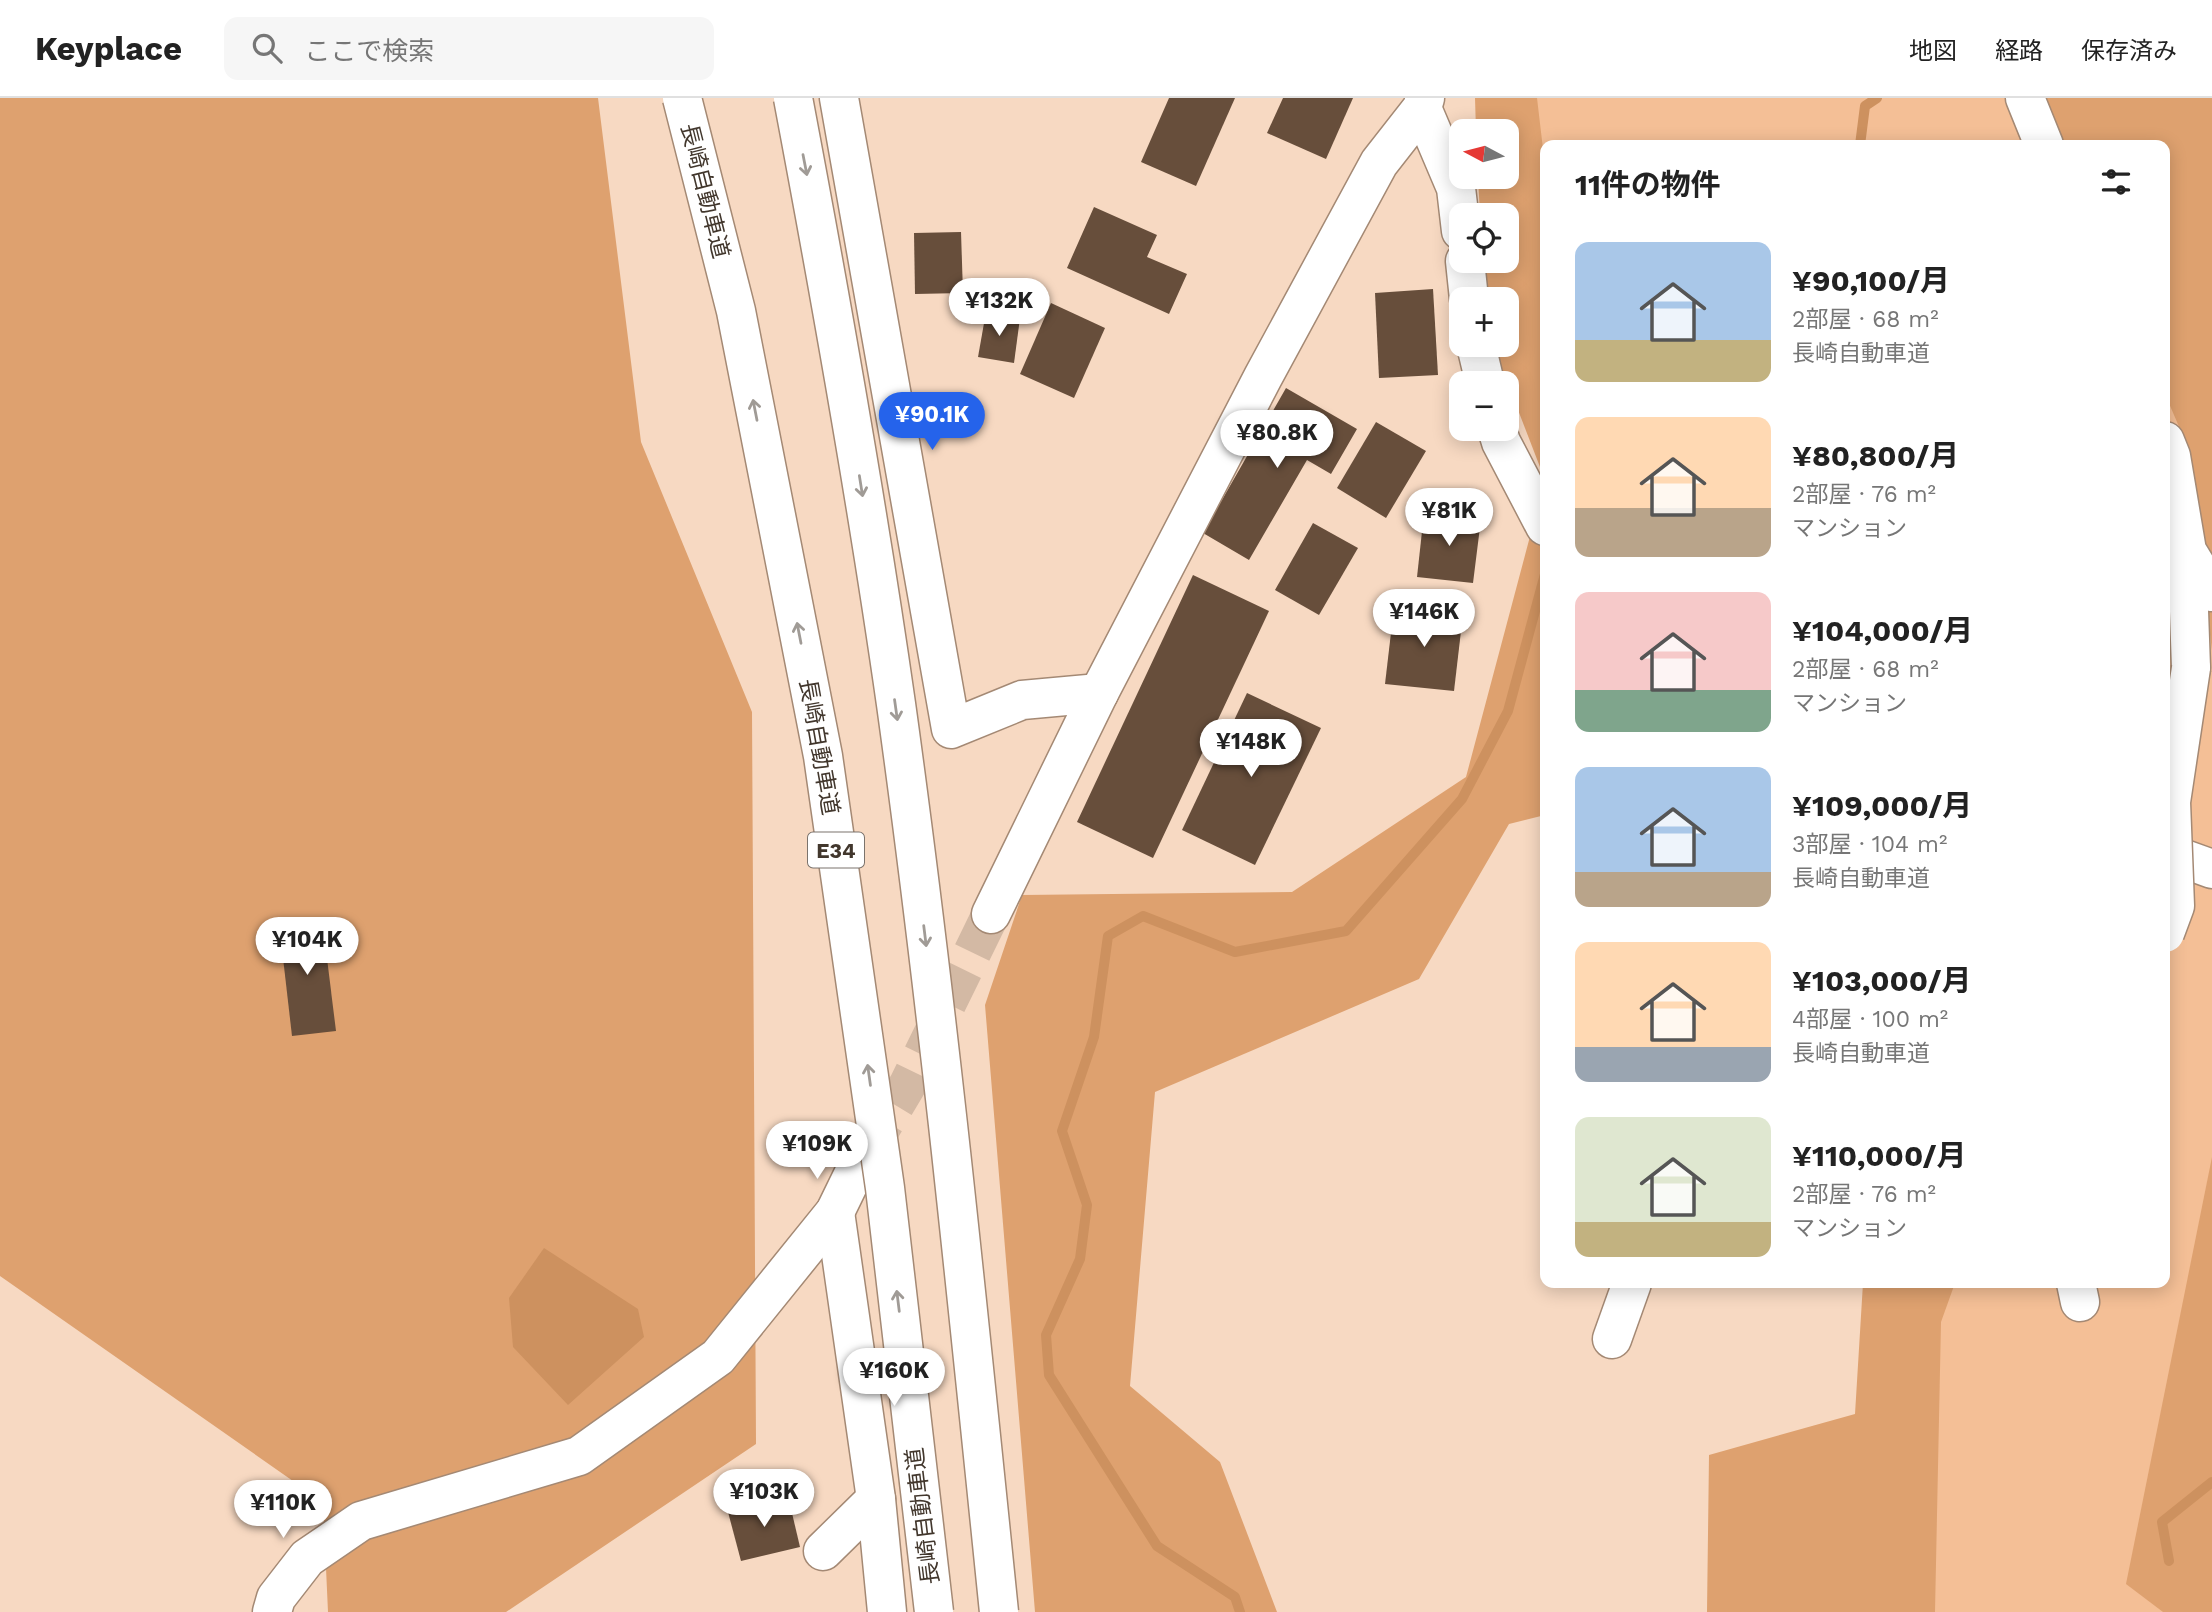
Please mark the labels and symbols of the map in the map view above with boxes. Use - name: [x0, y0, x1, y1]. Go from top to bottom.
- north arrow: [1449, 119, 1519, 189]
- street label: 長崎自動車道: [675, 121, 735, 261]
- one-way arrow: [799, 153, 813, 176]
- pin: ¥132K: [950, 278, 1048, 338]
- pin: ¥90.1K: [875, 392, 989, 452]
- one-way arrow: [748, 399, 761, 422]
- pin: ¥80.8K: [1220, 410, 1334, 470]
- one-way arrow: [855, 474, 868, 497]
- pin: ¥81K: [1408, 489, 1490, 548]
- pin: ¥146K: [1375, 589, 1473, 649]
- one-way arrow: [791, 622, 805, 645]
- street label: 長崎自動車道: [794, 677, 844, 817]
- one-way arrow: [890, 699, 903, 721]
- pin: ¥148K: [1202, 720, 1300, 779]
- road number: E34: [808, 832, 864, 868]
- pin: ¥104K: [258, 918, 356, 977]
- one-way arrow: [918, 924, 931, 947]
- one-way arrow: [862, 1064, 875, 1087]
- pin: ¥109K: [768, 1122, 866, 1181]
- one-way arrow: [892, 1290, 905, 1313]
- pin: ¥160K: [845, 1348, 943, 1408]
- street label: 長崎自動車道: [901, 1446, 945, 1586]
- pin: ¥103K: [715, 1470, 813, 1529]
- pin: ¥110K: [234, 1480, 332, 1540]

